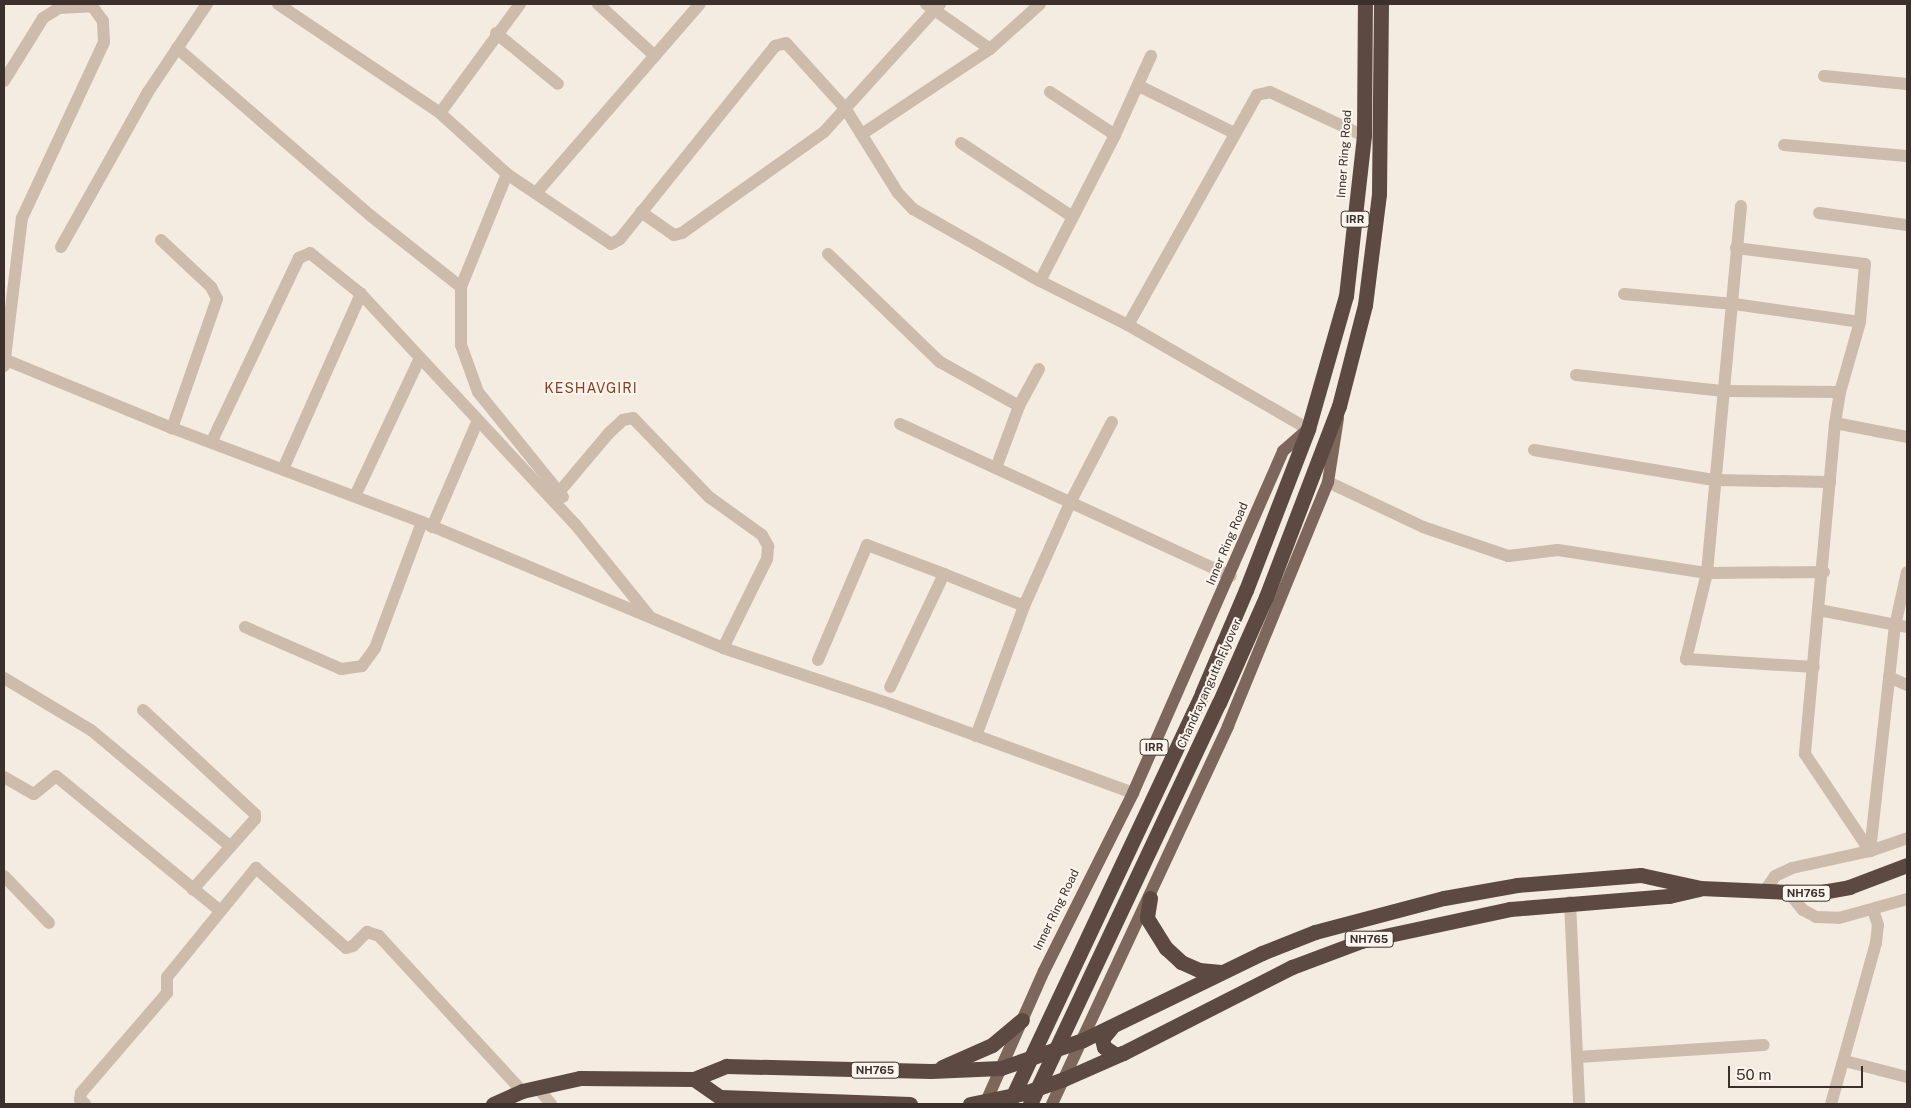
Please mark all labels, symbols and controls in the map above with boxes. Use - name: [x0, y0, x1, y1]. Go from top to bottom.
- street label: Inner Ring Road: [1335, 109, 1355, 199]
- road number: IRR: [1340, 210, 1370, 228]
- district label: KESHAVGIRI: [543, 380, 639, 396]
- street label: Inner Ring Road: [1204, 500, 1252, 588]
- street label: Chandrayangutta Flyover: [1175, 617, 1245, 751]
- road number: IRR: [1139, 739, 1169, 756]
- street label: Inner Ring Road: [1031, 867, 1083, 953]
- road number: NH765: [1781, 884, 1831, 901]
- road number: NH765: [1344, 931, 1394, 948]
- scale bar: [1731, 1056, 1866, 1088]
- road number: NH765: [850, 1062, 900, 1078]
- text: 50 m: [1736, 1066, 1771, 1083]

